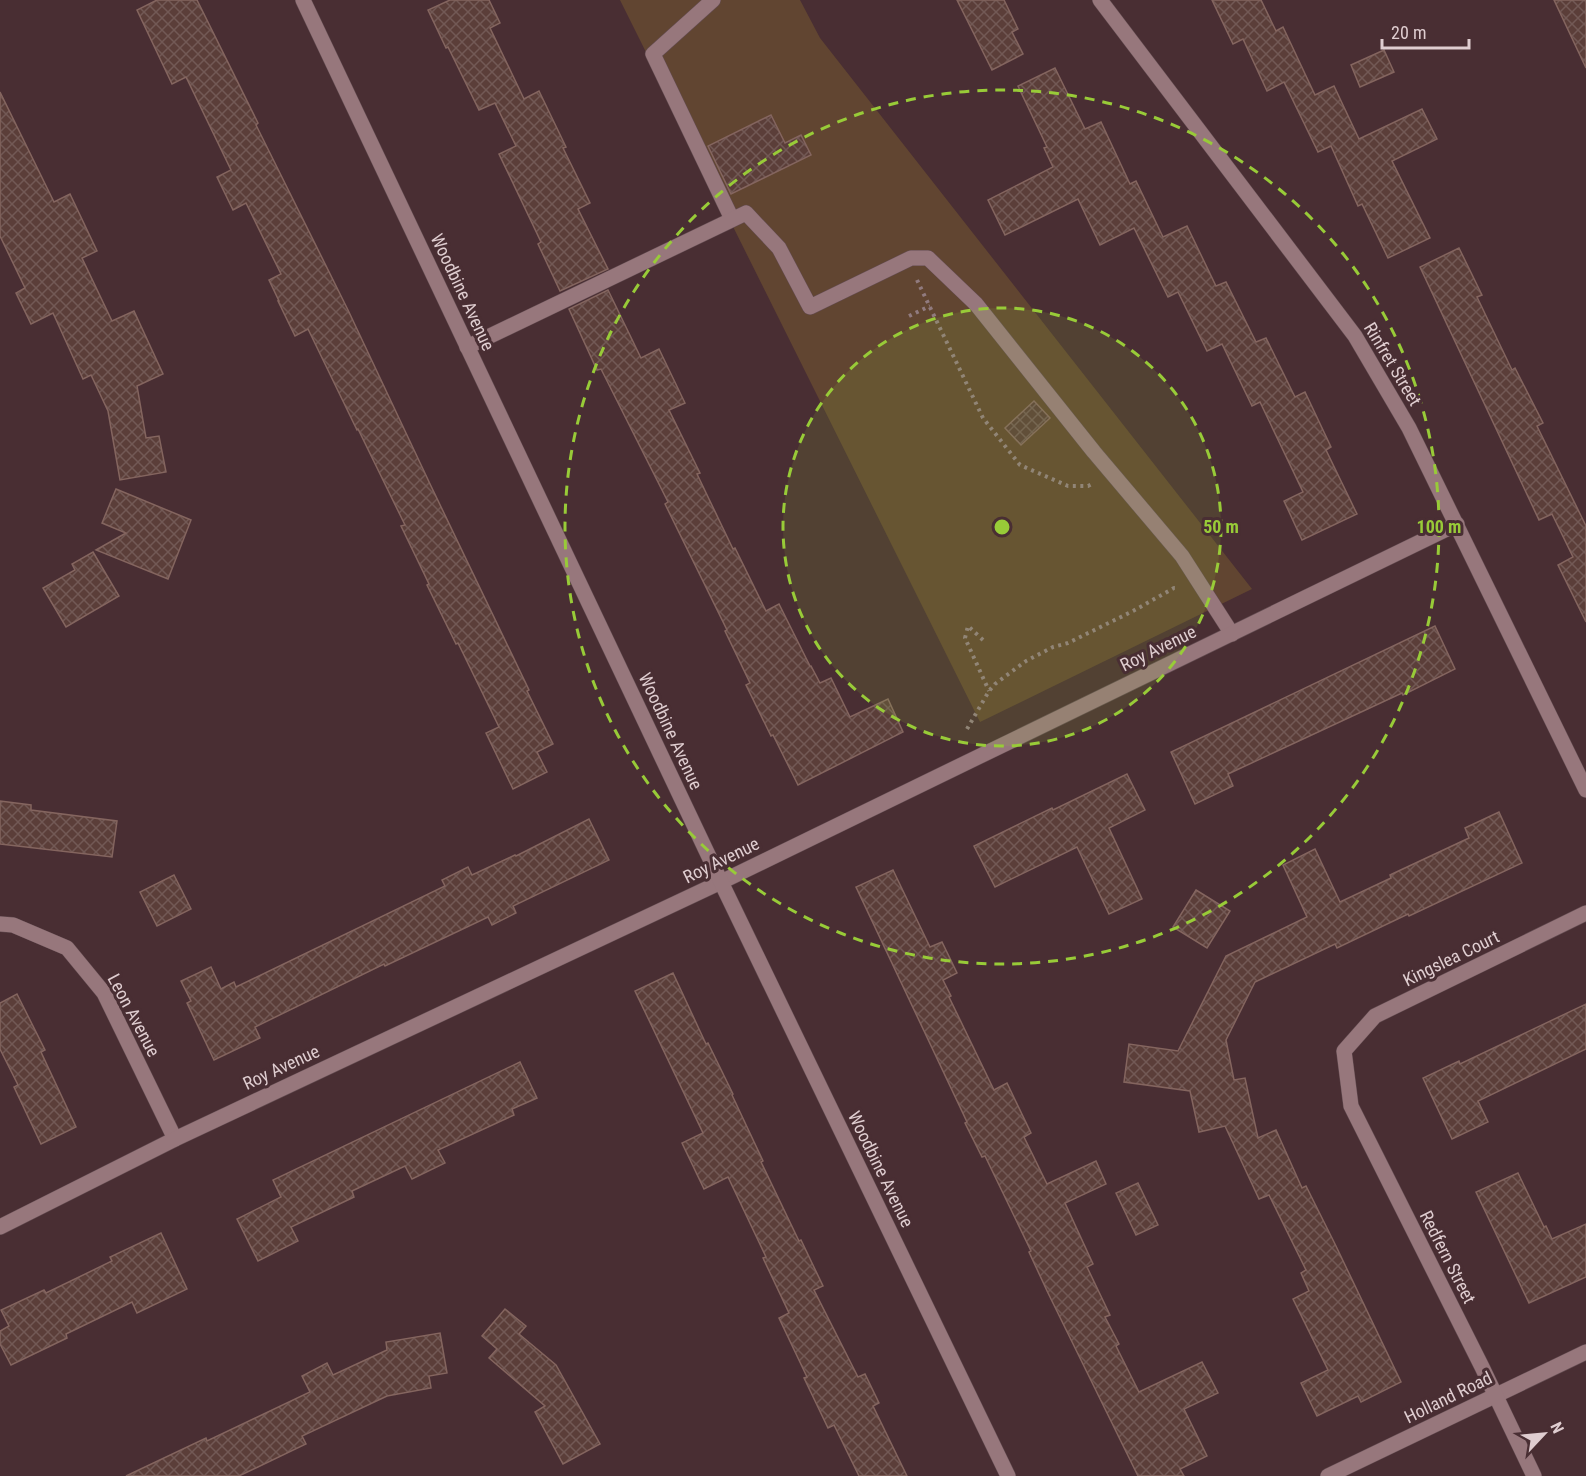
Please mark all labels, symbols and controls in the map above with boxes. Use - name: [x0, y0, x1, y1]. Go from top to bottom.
- scale bar: [1382, 12, 1469, 50]
- text: 20 m: [1391, 22, 1426, 43]
- street label: Woodbine Avenue: [427, 230, 499, 354]
- street label: Rinfret Street: [1360, 319, 1426, 409]
- text: 50 m: [1203, 516, 1239, 537]
- text: 100 m: [1417, 516, 1461, 537]
- centre of rings: [992, 517, 1012, 537]
- street label: Roy Avenue: [1117, 621, 1199, 675]
- street label: Woodbine Avenue: [635, 669, 707, 793]
- street label: Roy Avenue: [680, 833, 762, 887]
- street label: Kingslea Court: [1400, 926, 1502, 990]
- street label: Leon Avenue: [103, 970, 165, 1060]
- street label: Roy Avenue: [239, 1040, 323, 1094]
- street label: Woodbine Avenue: [844, 1108, 918, 1230]
- street label: Redfern Street: [1416, 1207, 1480, 1307]
- street label: Holland Road: [1401, 1367, 1495, 1427]
- north arrow: [1514, 1404, 1574, 1464]
- text: N: [1546, 1419, 1568, 1436]

